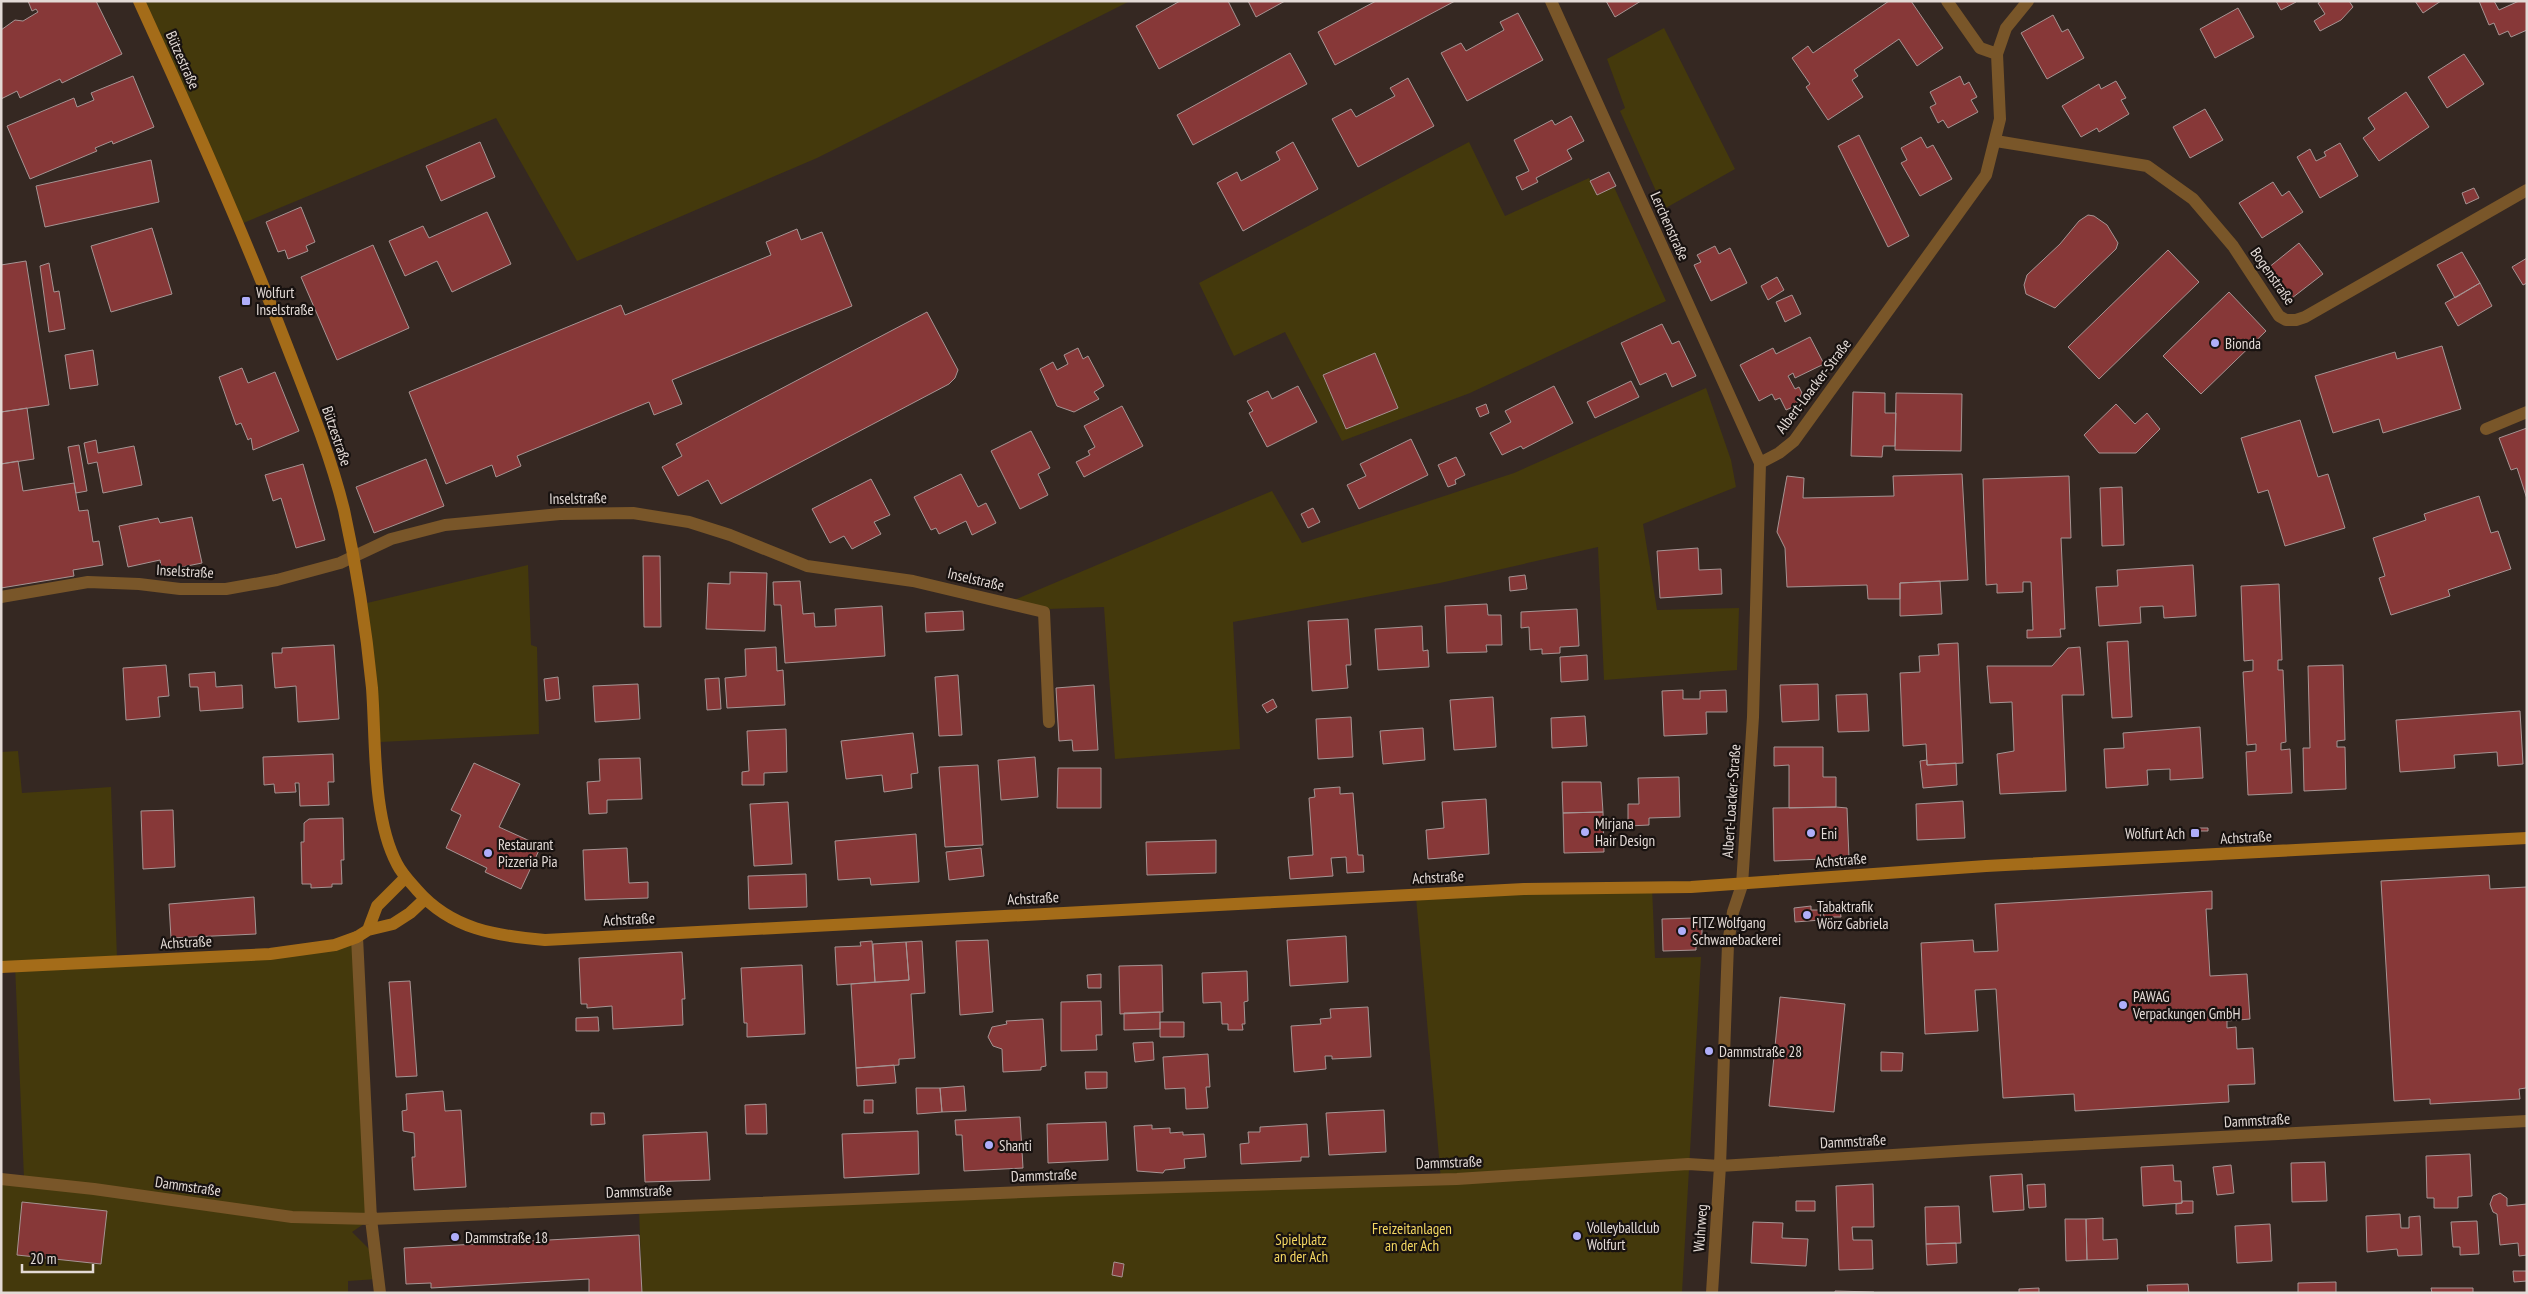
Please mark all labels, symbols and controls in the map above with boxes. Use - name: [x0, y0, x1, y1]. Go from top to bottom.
- street label: Bützestraße: [162, 28, 204, 92]
- street label: Lerchenstraße: [1646, 189, 1694, 263]
- street label: Bogenstraße: [2246, 244, 2300, 308]
- place label: Wolfurt Inselstraße: [256, 283, 314, 319]
- marker: Wolfurt Inselstraße: [240, 295, 252, 307]
- place label: Bionda: [2225, 334, 2261, 353]
- street label: Albert-Loacker-Straße: [1771, 335, 1855, 437]
- marker: Bionda: [2209, 337, 2221, 349]
- street label: Bützestraße: [318, 404, 356, 468]
- street label: Inselstraße: [549, 488, 607, 508]
- street label: Inselstraße: [156, 560, 214, 582]
- street label: Inselstraße: [946, 563, 1006, 595]
- street label: Albert-Loacker-Straße: [1718, 744, 1744, 858]
- place label: Mirjana Hair Design: [1595, 814, 1655, 850]
- place label: Eni: [1821, 824, 1837, 843]
- place label: Wolfurt Ach: [2125, 824, 2185, 843]
- marker: Mirjana Hair Design: [1579, 826, 1591, 838]
- street label: Achstraße: [2220, 826, 2272, 848]
- marker: Eni: [1805, 827, 1817, 839]
- marker: Wolfurt Ach: [2189, 827, 2201, 839]
- place label: Restaurant Pizzeria Pia: [498, 835, 557, 871]
- marker: Restaurant Pizzeria Pia: [482, 847, 494, 859]
- street label: Achstraße: [1814, 848, 1868, 872]
- street label: Achstraße: [1412, 866, 1464, 888]
- street label: Achstraße: [1007, 887, 1059, 909]
- place label: Tabaktrafik Wörz Gabriela: [1817, 897, 1888, 933]
- street label: Achstraße: [603, 908, 655, 930]
- marker: Tabaktrafik Wörz Gabriela: [1801, 909, 1813, 921]
- place label: FITZ Wolfgang Schwanebackerei: [1692, 913, 1781, 949]
- marker: FITZ Wolfgang Schwanebackerei: [1676, 925, 1688, 937]
- street label: Achstraße: [160, 931, 212, 953]
- place label: PAWAG Verpackungen GmbH: [2132, 987, 2240, 1023]
- marker: PAWAG Verpackungen GmbH: [2117, 999, 2129, 1011]
- place label: Dammstraße 28: [1719, 1042, 1802, 1061]
- marker: Dammstraße 28: [1703, 1045, 1715, 1057]
- street label: Dammstraße: [2223, 1109, 2291, 1131]
- street label: Dammstraße: [1819, 1130, 1887, 1152]
- place label: Shanti: [999, 1136, 1032, 1155]
- marker: Shanti: [983, 1139, 995, 1151]
- street label: Dammstraße: [1416, 1151, 1482, 1173]
- street label: Dammstraße: [1011, 1164, 1077, 1186]
- street label: Dammstraße: [154, 1172, 222, 1200]
- street label: Dammstraße: [606, 1180, 672, 1202]
- street label: Wuhrweg: [1689, 1203, 1711, 1253]
- place label: Volleyballclub Wolfurt: [1586, 1218, 1660, 1254]
- park label: Freizeitanlagen an der Ach: [1372, 1219, 1452, 1255]
- place label: Dammstraße 18: [465, 1228, 548, 1247]
- park label: Spielplatz an der Ach: [1274, 1230, 1328, 1266]
- marker: Volleyballclub Wolfurt: [1571, 1230, 1583, 1242]
- marker: Dammstraße 18: [449, 1231, 461, 1243]
- scale bar: [22, 1242, 94, 1274]
- text: 20 m: [30, 1249, 56, 1268]

